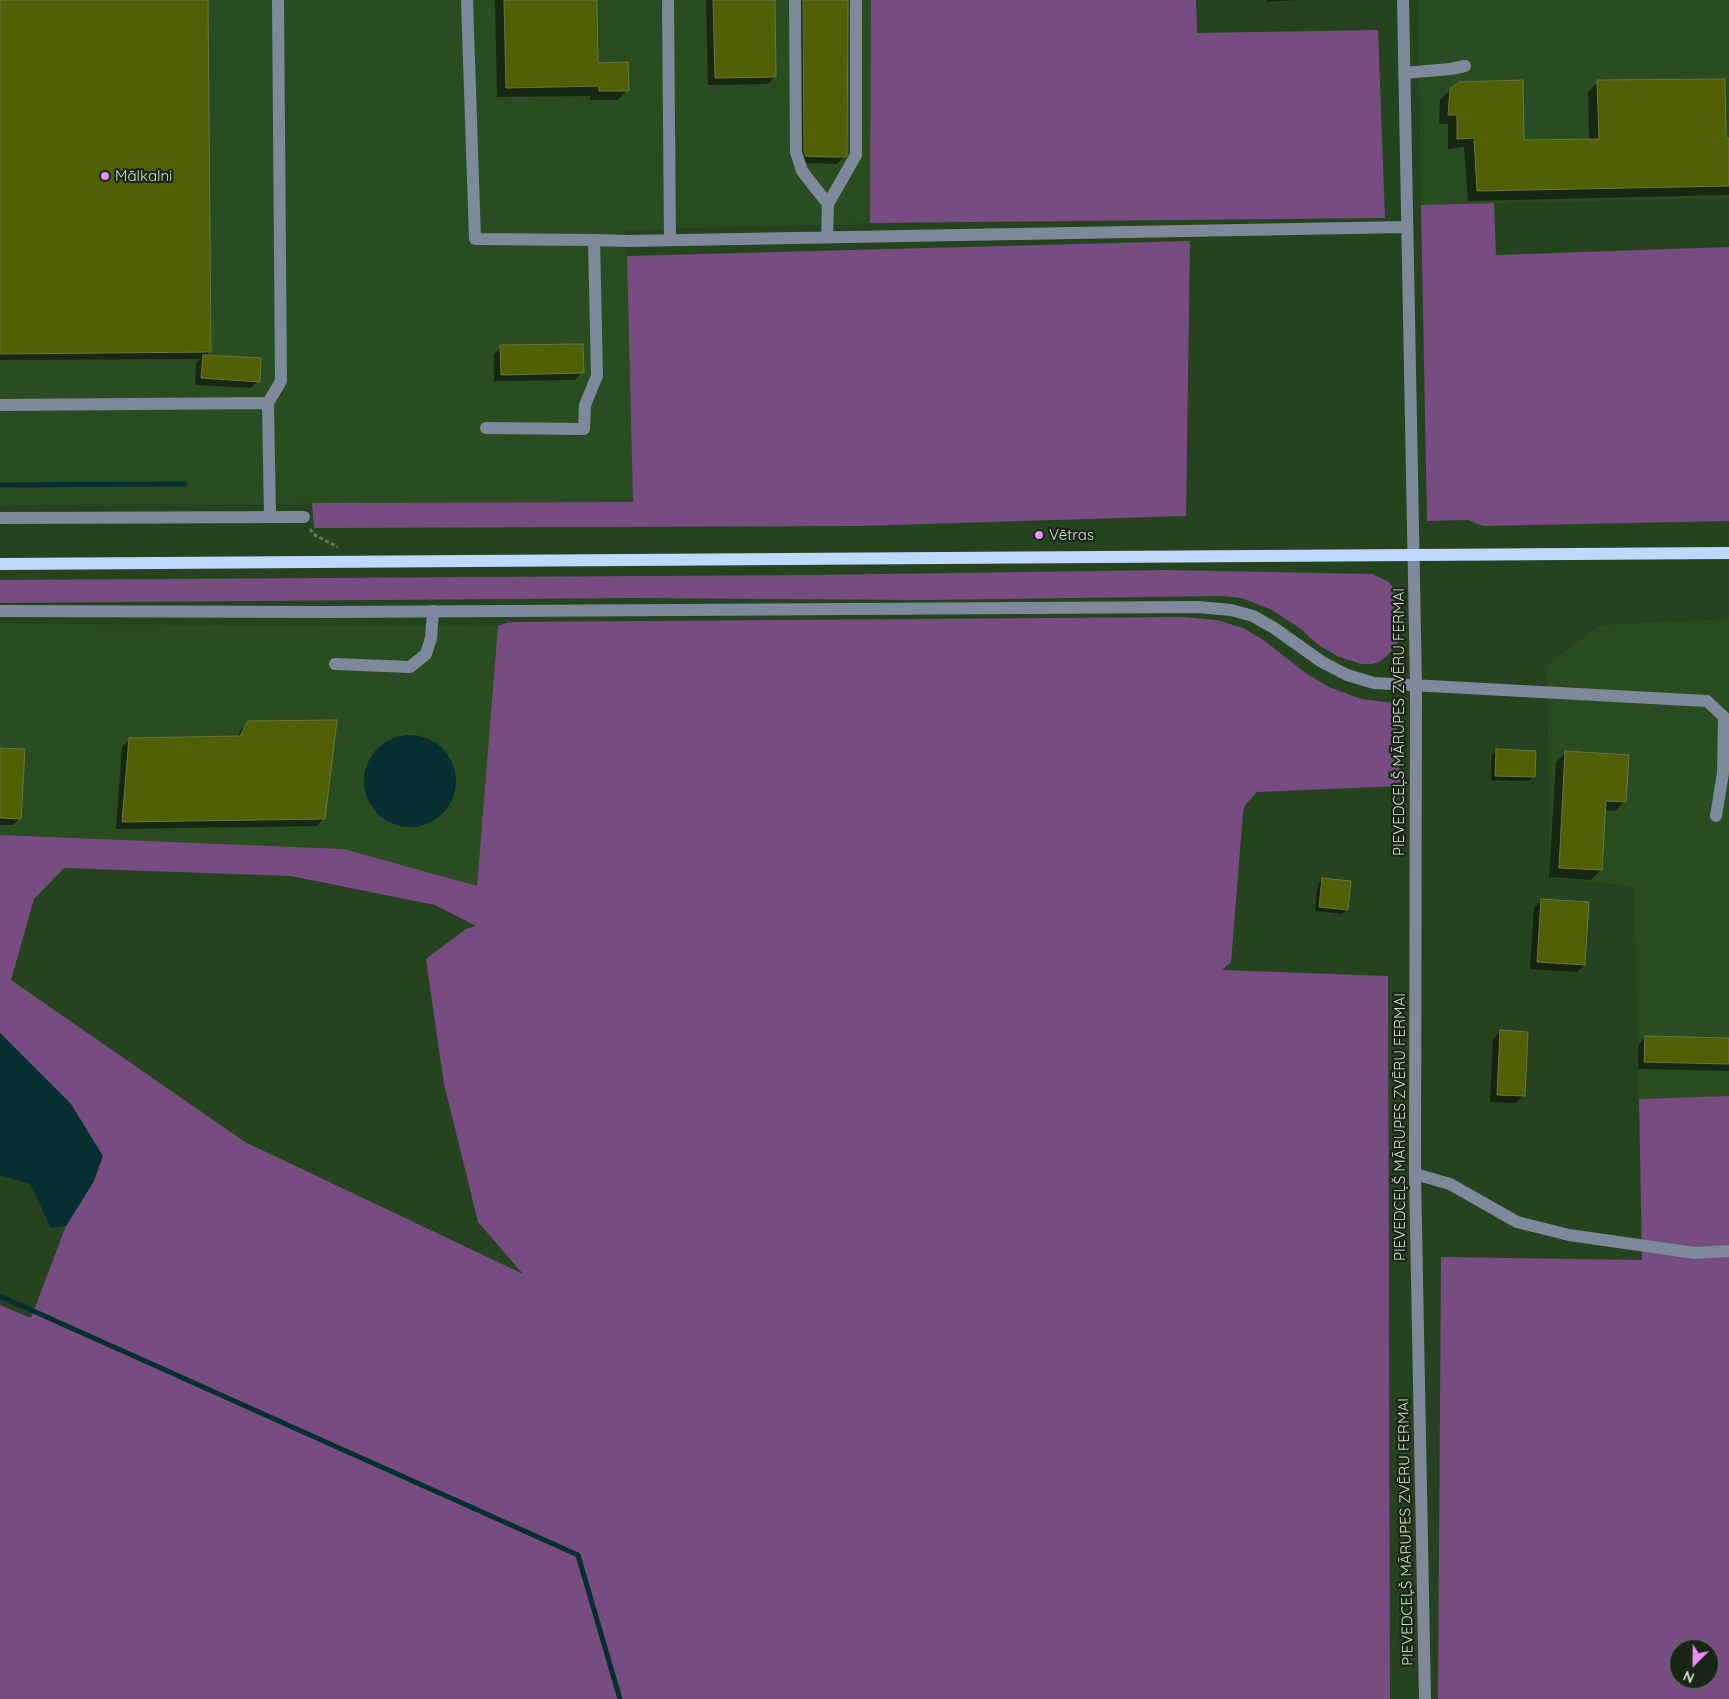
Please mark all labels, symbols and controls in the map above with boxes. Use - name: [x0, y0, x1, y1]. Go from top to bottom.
- place label: Mālkalni: [115, 167, 172, 185]
- marker: Mālkalni: [99, 170, 111, 182]
- place label: Vētras: [1049, 526, 1094, 544]
- marker: Vētras: [1033, 529, 1045, 541]
- street label: PIEVEDCEĻŠ MĀRUPES ZVĒRU FERMAI: [1390, 588, 1408, 856]
- street label: PIEVEDCEĻŠ MĀRUPES ZVĒRU FERMAI: [1391, 993, 1409, 1261]
- street label: PIEVEDCEĻŠ MĀRUPES ZVĒRU FERMAI: [1395, 1398, 1417, 1666]
- north arrow: [1669, 1639, 1719, 1689]
- text: N: [1680, 1667, 1697, 1687]

